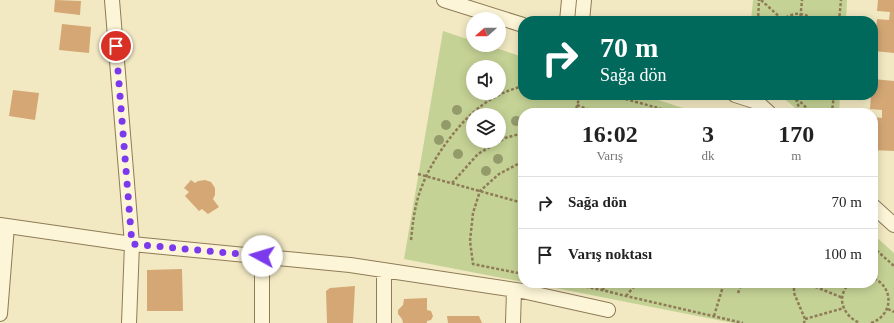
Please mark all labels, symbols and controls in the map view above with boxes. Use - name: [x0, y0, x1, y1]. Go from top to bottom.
- north arrow: [466, 12, 506, 52]
- map controls: [466, 12, 506, 148]
- pin: [99, 29, 133, 63]
- icon: right: [534, 32, 586, 84]
- text: 70 m: [600, 32, 658, 63]
- icon: arrive: [105, 35, 127, 57]
- button: sound: [466, 60, 506, 100]
- text: Sağa dön: [600, 65, 667, 85]
- button: layers: [466, 108, 506, 148]
- text: 16:02: [582, 121, 638, 147]
- text: 3: [702, 121, 714, 147]
- text: 170: [778, 121, 814, 147]
- text: Varış: [596, 148, 623, 163]
- text: dk: [702, 148, 715, 163]
- text: m: [791, 148, 801, 163]
- icon: right: [534, 192, 556, 214]
- text: Sağa dön: [568, 194, 627, 210]
- text: 70 m: [832, 194, 862, 210]
- position arrow: [241, 235, 283, 277]
- icon: arrive: [534, 244, 556, 266]
- text: Varış noktası: [568, 246, 652, 262]
- text: 100 m: [824, 246, 862, 262]

